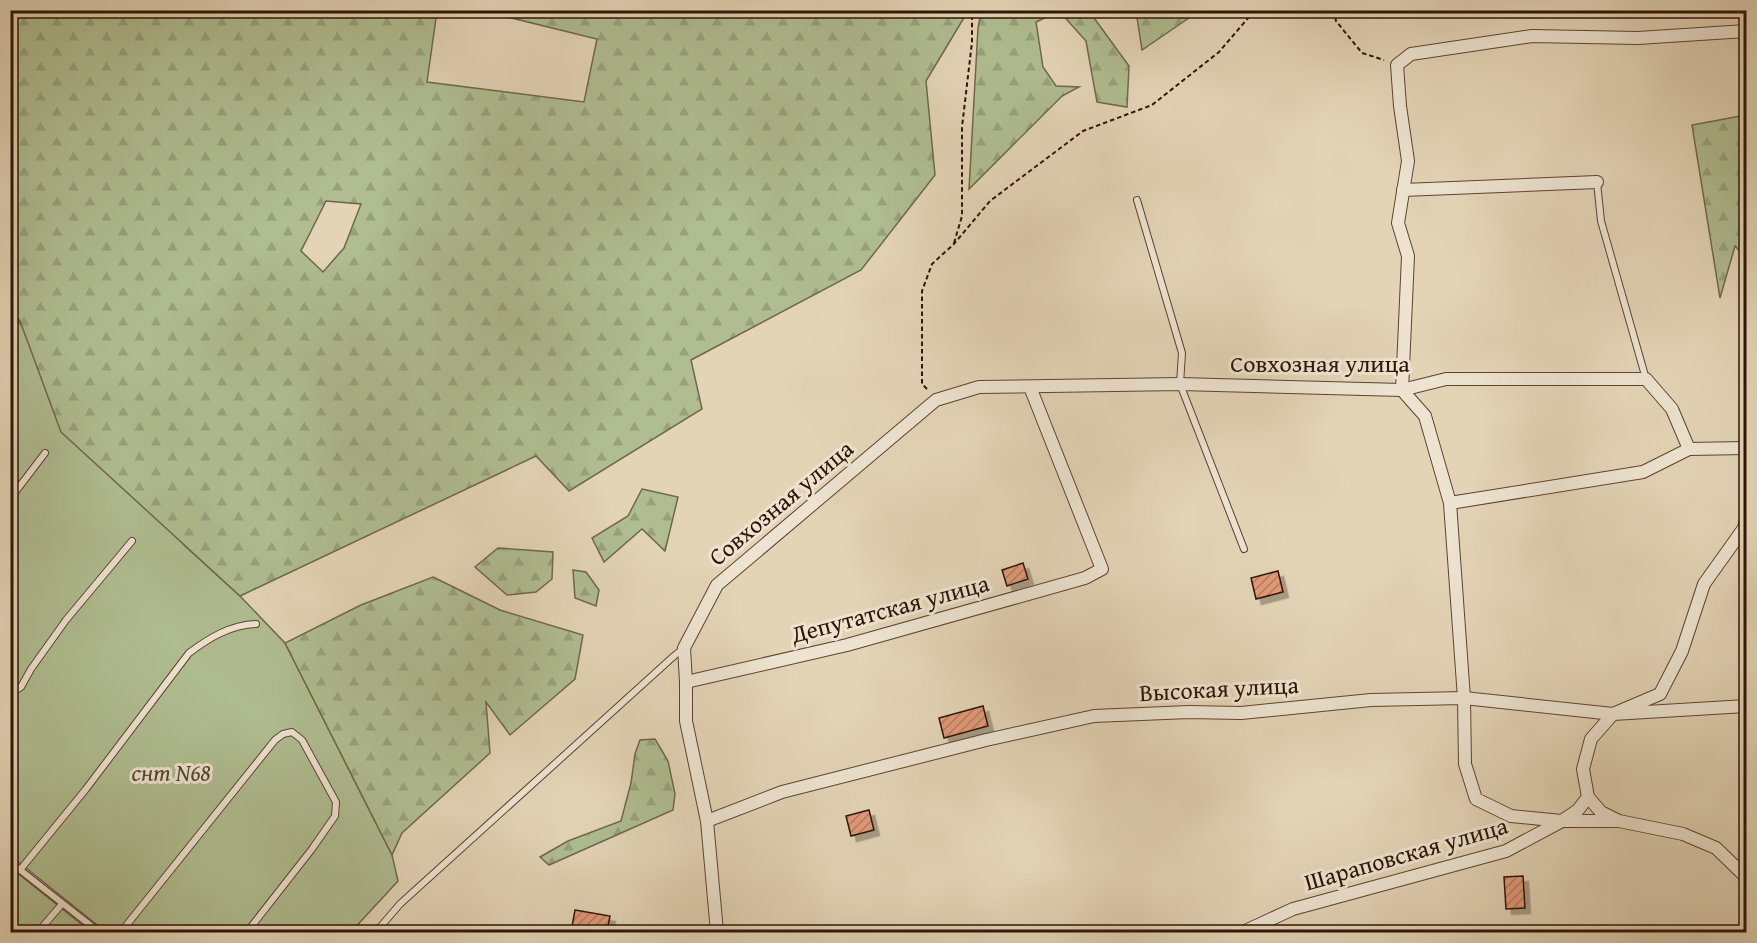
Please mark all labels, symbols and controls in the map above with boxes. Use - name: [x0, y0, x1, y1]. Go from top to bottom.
- street label: Совхозная улица: [1230, 346, 1410, 381]
- street label: Совхозная улица: [701, 431, 861, 574]
- street label: Депутатская улица: [786, 565, 993, 652]
- street label: Высокая улица: [1138, 667, 1300, 710]
- park label: снт N68: [131, 755, 211, 790]
- street label: Шараповская улица: [1300, 808, 1512, 899]

